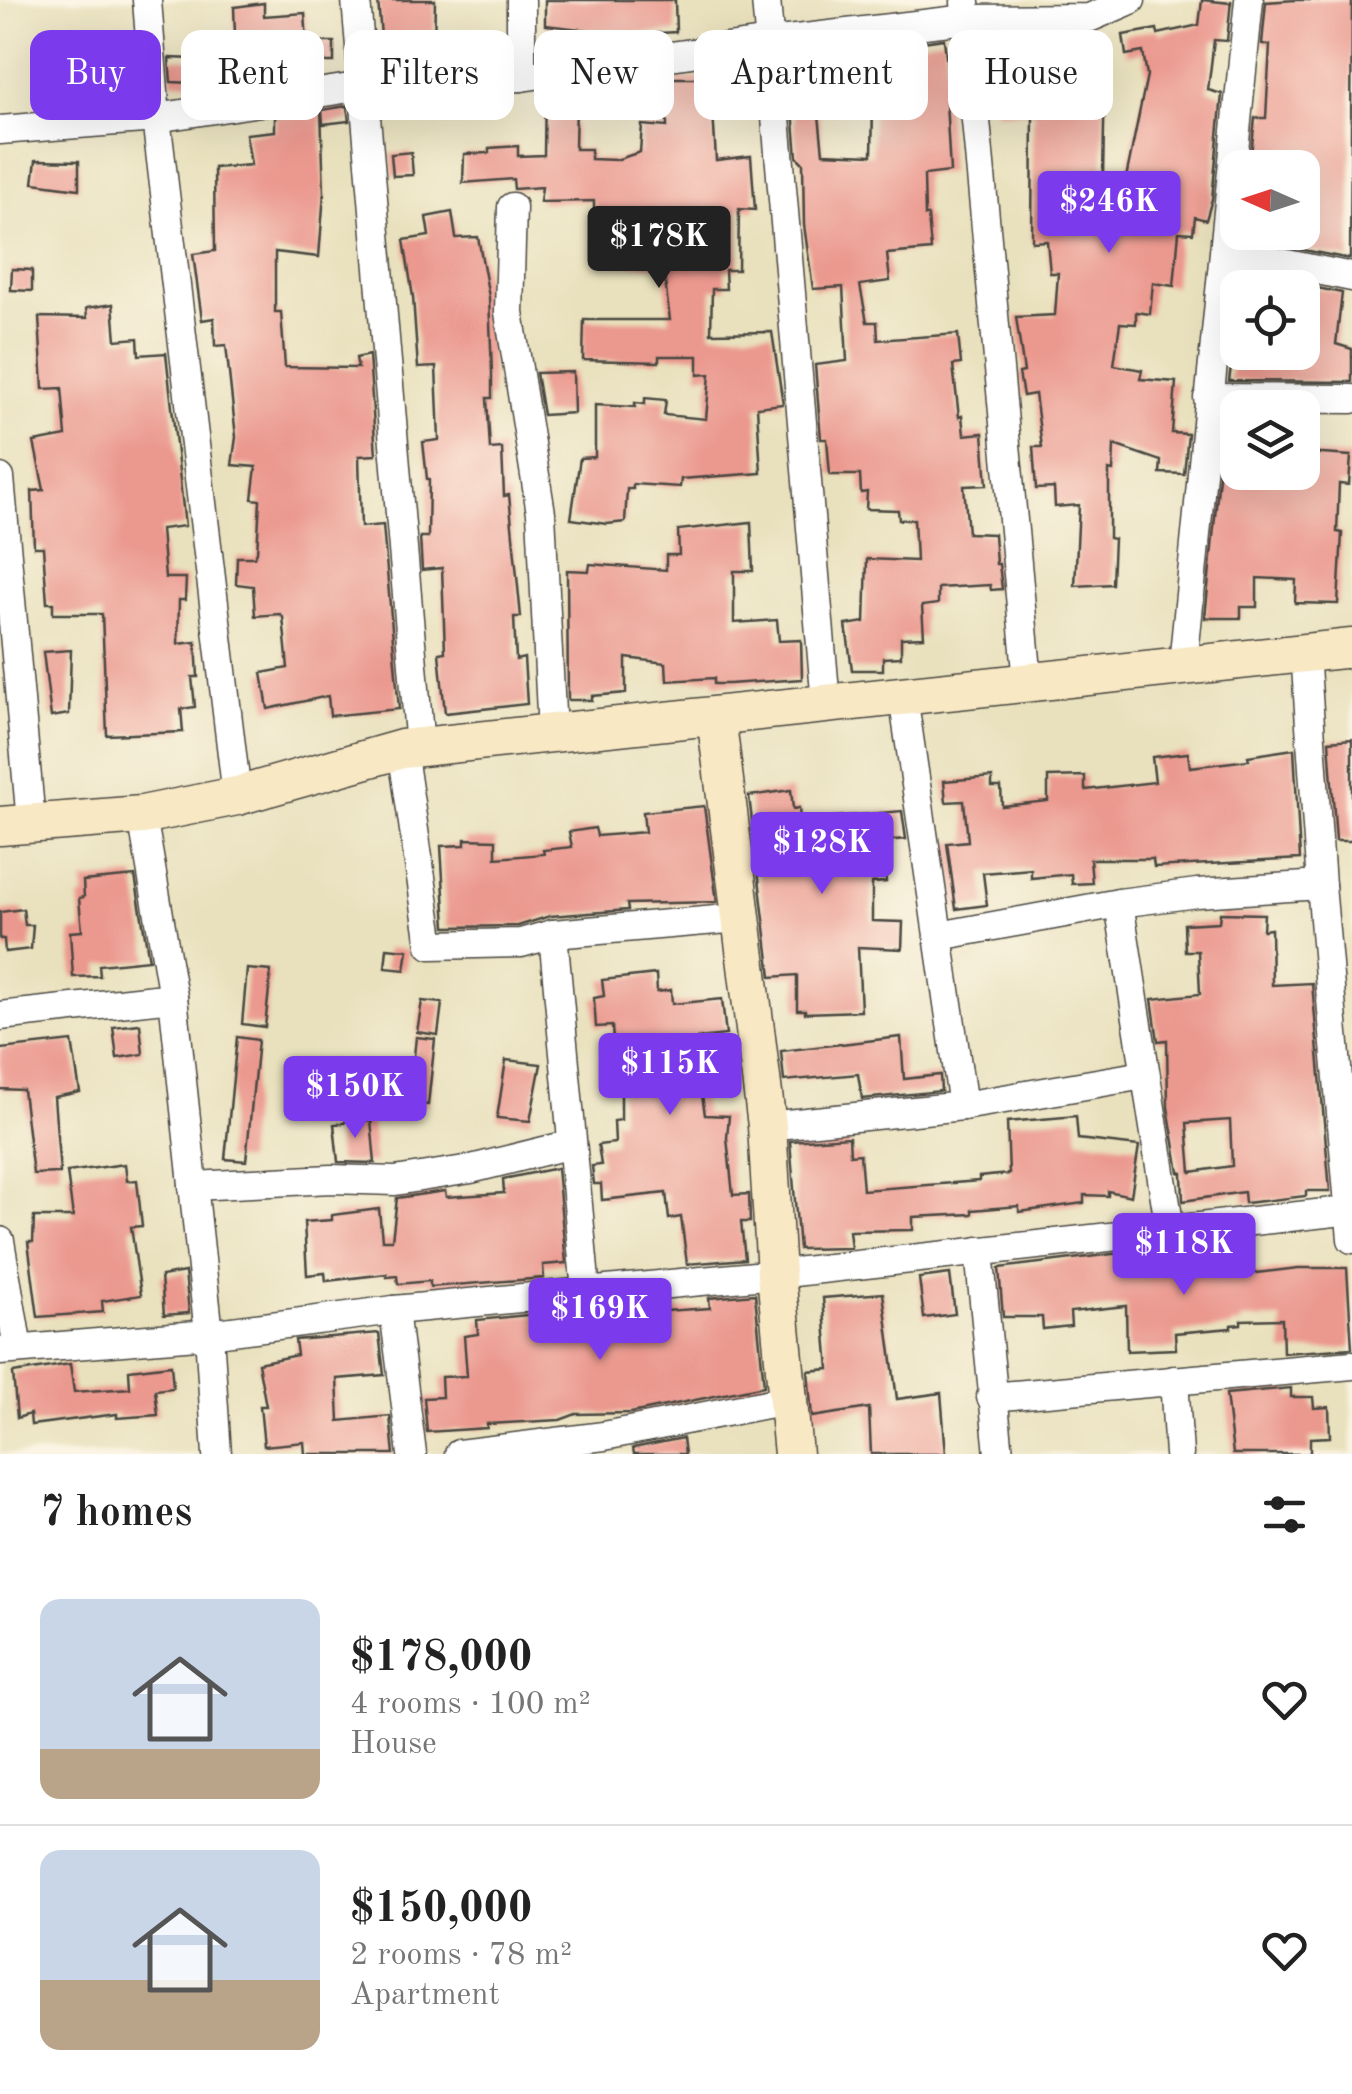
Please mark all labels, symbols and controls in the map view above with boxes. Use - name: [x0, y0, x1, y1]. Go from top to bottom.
- chip: Buy: [30, 30, 161, 120]
- chip: Rent: [181, 30, 324, 120]
- chip: Filters: [344, 30, 514, 120]
- chip: New: [534, 30, 674, 120]
- chip: Apartment: [694, 30, 928, 120]
- chip: House: [948, 30, 1113, 120]
- north arrow: [1220, 150, 1320, 250]
- map controls: [1220, 150, 1320, 490]
- pin: $246K: [1039, 171, 1179, 256]
- text: $246K: [1060, 187, 1158, 219]
- pin: $178K: [589, 206, 729, 291]
- text: $178K: [610, 222, 708, 254]
- button: locate: [1220, 270, 1320, 370]
- button: layers: [1220, 390, 1320, 490]
- pin: $128K: [752, 812, 892, 897]
- text: $128K: [773, 828, 871, 860]
- pin: $115K: [600, 1033, 740, 1118]
- text: $115K: [621, 1049, 719, 1081]
- pin: $150K: [285, 1056, 425, 1141]
- text: $150K: [306, 1072, 404, 1104]
- pin: $118K: [1114, 1213, 1254, 1298]
- text: $118K: [1135, 1229, 1233, 1261]
- pin: $169K: [530, 1278, 670, 1363]
- text: $169K: [551, 1294, 649, 1326]
- icon: filters: [1257, 1487, 1312, 1542]
- text: 7 homes: [40, 1493, 192, 1535]
- text: $178,000: [350, 1638, 532, 1680]
- icon: home: [120, 1639, 240, 1759]
- icon: heart: [1257, 1672, 1312, 1727]
- text: 4 rooms · 100 m²: [350, 1689, 591, 1721]
- text: House: [350, 1729, 437, 1761]
- text: $150,000: [350, 1889, 532, 1931]
- icon: home: [120, 1890, 240, 2010]
- icon: heart: [1257, 1923, 1312, 1978]
- text: 2 rooms · 78 m²: [350, 1940, 572, 1972]
- text: Apartment: [350, 1980, 500, 2012]

